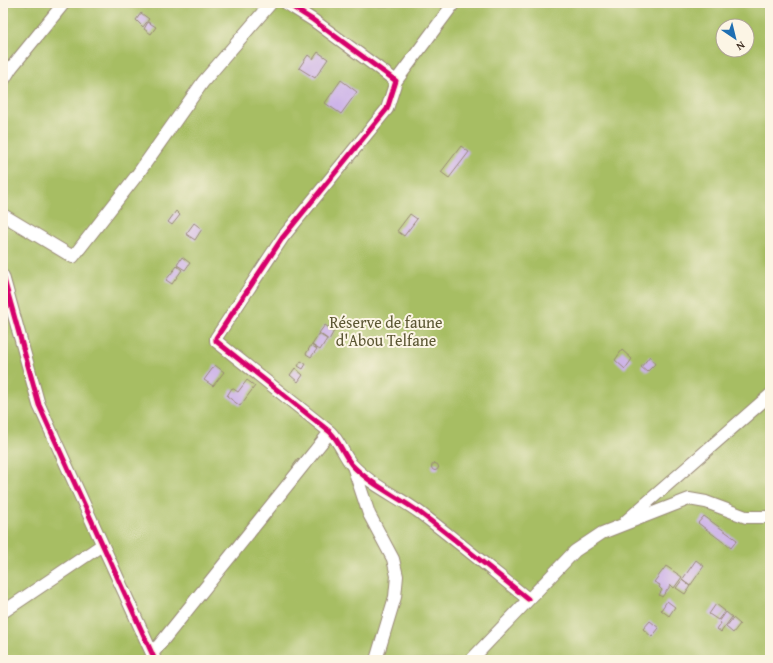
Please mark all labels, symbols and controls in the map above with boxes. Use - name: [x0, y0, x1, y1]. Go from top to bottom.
- north arrow: [715, 18, 755, 58]
- text: N: [733, 38, 748, 55]
- park label: Réserve de faune d'Abou Telfane: [329, 310, 443, 352]

